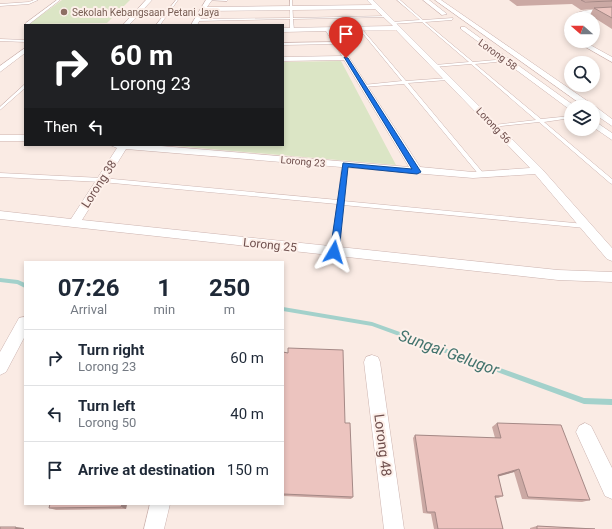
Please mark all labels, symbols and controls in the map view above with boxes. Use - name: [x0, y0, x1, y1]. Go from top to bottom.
- marker: Sekolah Kebangsaan Petani Jaya: [59, 7, 69, 17]
- place label: Sekolah Kebangsaan Petani Jaya: [72, 7, 219, 18]
- north arrow: [564, 12, 600, 48]
- map controls: [564, 12, 600, 136]
- pin: [329, 17, 363, 58]
- icon: arrive: [335, 23, 357, 45]
- street label: Lorong 58: [476, 37, 519, 72]
- text: 60 m: [110, 39, 173, 72]
- icon: right: [44, 40, 96, 92]
- button: search: [564, 56, 600, 92]
- text: Lorong 23: [110, 73, 191, 94]
- button: layers: [564, 100, 600, 136]
- street label: Lorong 56: [474, 105, 513, 146]
- icon: left: [85, 116, 107, 138]
- text: Then: [44, 118, 77, 136]
- street label: Lorong 23: [280, 154, 326, 169]
- street label: Lorong 38: [78, 157, 120, 210]
- position arrow: [313, 231, 355, 273]
- street label: Lorong 25: [242, 235, 298, 255]
- text: 07:26: [58, 274, 120, 302]
- text: 1: [157, 274, 171, 302]
- text: 250: [209, 274, 250, 302]
- text: Arrival: [70, 302, 107, 317]
- text: min: [153, 302, 175, 317]
- text: m: [224, 302, 235, 317]
- water label: Sungai Gelugor: [396, 326, 502, 380]
- text: Turn right: [78, 341, 144, 359]
- icon: right: [44, 347, 66, 369]
- text: 60 m: [230, 349, 264, 367]
- text: Lorong 23: [78, 359, 136, 374]
- text: Turn left: [78, 397, 135, 415]
- icon: left: [44, 403, 66, 425]
- text: 40 m: [230, 405, 264, 423]
- street label: Lorong 48: [371, 413, 395, 477]
- text: Lorong 50: [78, 415, 136, 430]
- icon: arrive: [44, 459, 66, 481]
- text: Arrive at destination: [78, 461, 215, 479]
- text: 150 m: [227, 461, 269, 479]

